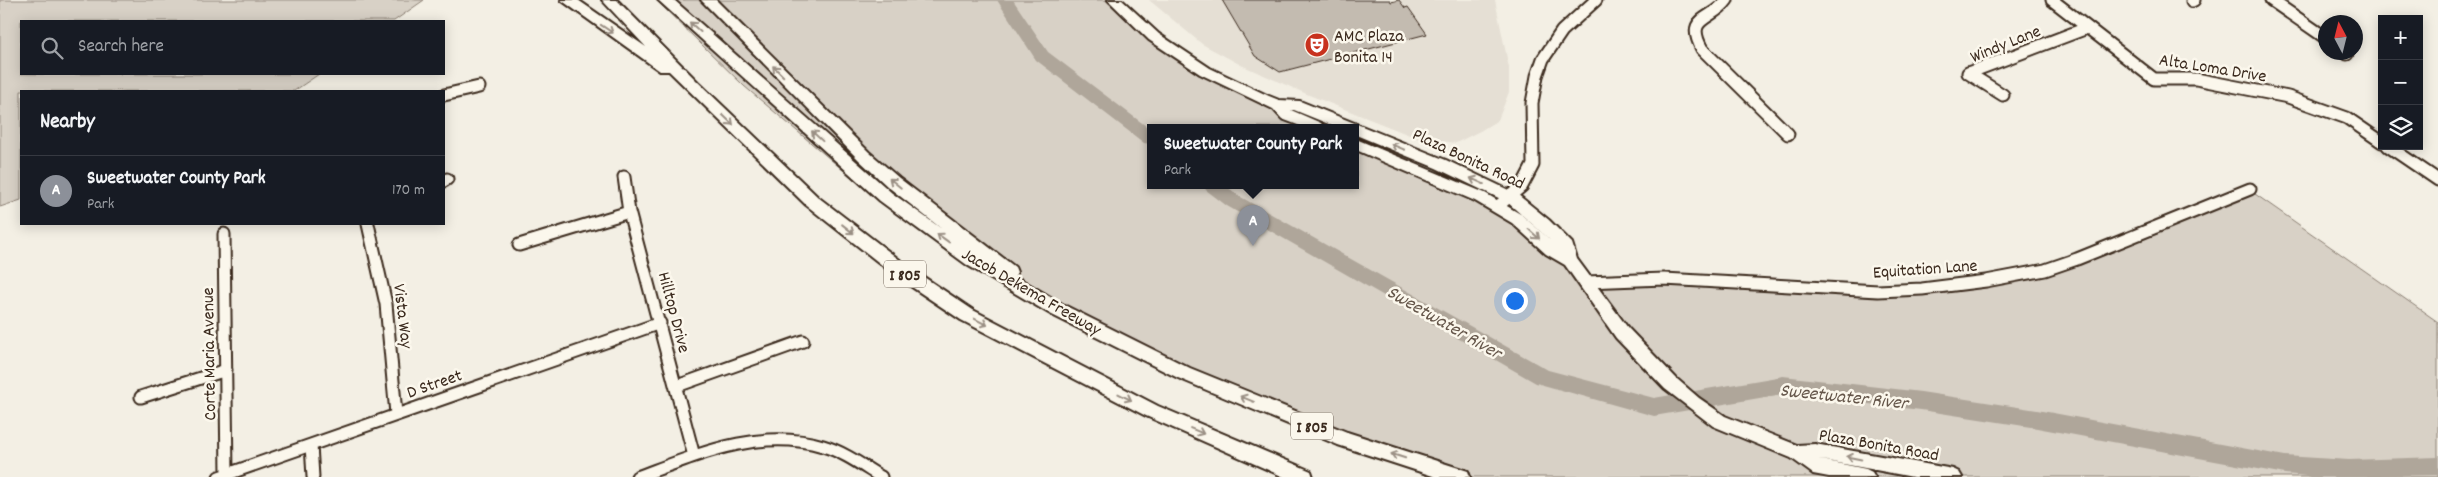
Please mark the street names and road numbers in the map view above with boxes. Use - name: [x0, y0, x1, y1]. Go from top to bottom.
- street label: Windy Lane: [1967, 20, 2045, 71]
- street label: Alta Loma Drive: [2157, 49, 2268, 90]
- street label: Plaza Bonita Road: [1408, 123, 1528, 197]
- street label: Jacob Dekema Freeway: [956, 243, 1106, 344]
- street label: Equitation Lane: [1872, 254, 1978, 287]
- road number: I 805: [884, 260, 926, 288]
- street label: Hilltop Drive: [650, 269, 695, 356]
- street label: Vista Way: [385, 283, 418, 351]
- street label: Corte Maria Avenue: [197, 287, 224, 421]
- street label: D Street: [404, 364, 466, 406]
- road number: I 805: [1291, 412, 1333, 440]
- street label: Plaza Bonita Road: [1817, 424, 1940, 469]

